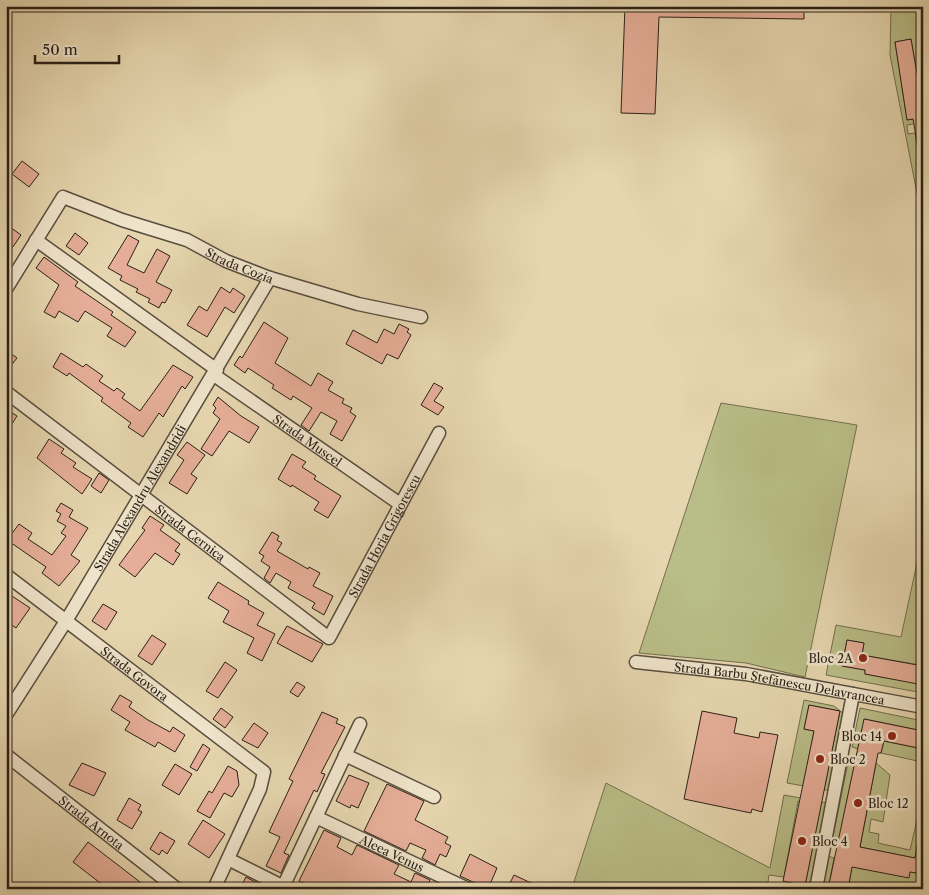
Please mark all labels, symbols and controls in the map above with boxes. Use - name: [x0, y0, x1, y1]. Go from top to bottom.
- scale bar: [35, 32, 119, 64]
- text: 50 m: [42, 40, 78, 59]
- street label: Strada Cozia: [203, 244, 276, 286]
- street label: Strada Muscel: [270, 411, 345, 469]
- street label: Strada Alexandru Alexandridi: [90, 421, 189, 574]
- street label: Strada Horia Grigorescu: [345, 471, 423, 600]
- street label: Strada Cernica: [152, 501, 229, 564]
- street label: Strada Govora: [98, 643, 172, 704]
- place label: Bloc 2A: [808, 651, 854, 666]
- marker: Bloc 2A: [857, 652, 869, 664]
- street label: Strada Barbu Ștefănescu Delavrancea: [673, 659, 887, 707]
- place label: Bloc 14: [841, 729, 882, 744]
- marker: Bloc 14: [886, 730, 898, 742]
- place label: Bloc 2: [830, 752, 866, 767]
- marker: Bloc 2: [814, 753, 826, 765]
- street label: Strada Arnota: [56, 792, 128, 853]
- place label: Bloc 12: [868, 796, 909, 811]
- marker: Bloc 12: [852, 797, 864, 809]
- street label: Aleea Venus: [356, 831, 426, 875]
- place label: Bloc 4: [812, 834, 848, 849]
- marker: Bloc 4: [796, 835, 808, 847]

